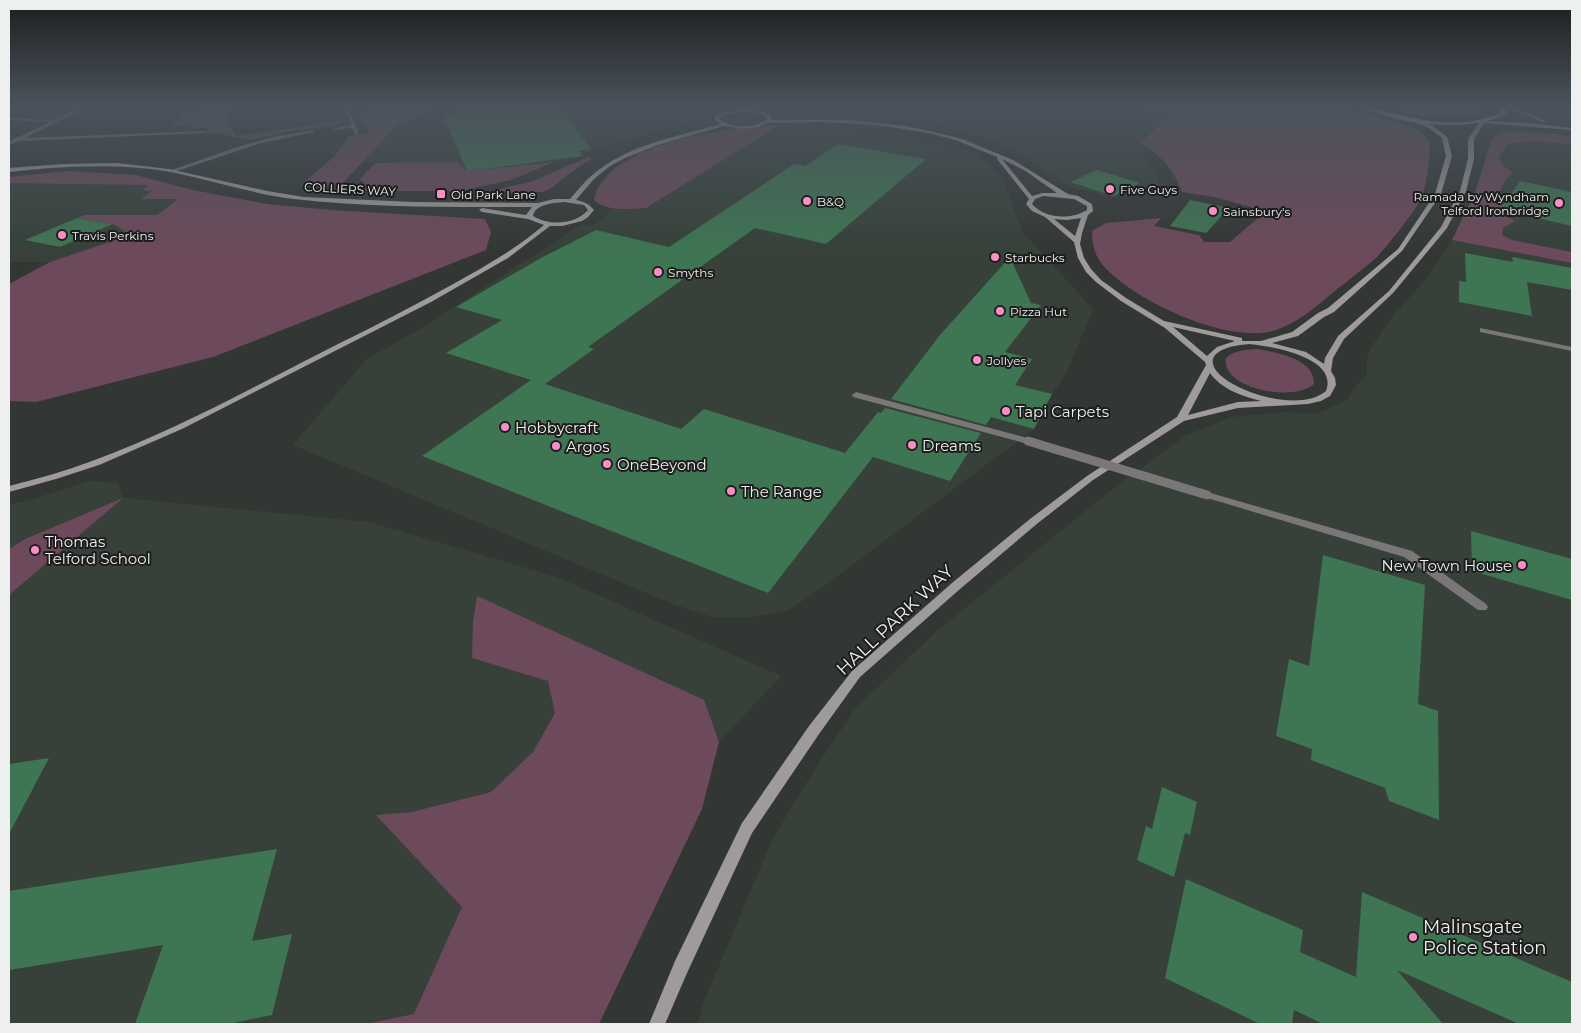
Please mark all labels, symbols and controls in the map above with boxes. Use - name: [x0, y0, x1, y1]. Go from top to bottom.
- street label: COLLIERS WAY: [304, 179, 397, 199]
- place label: Five Guys: [1120, 182, 1177, 197]
- marker: Five Guys: [1104, 183, 1116, 195]
- place label: Old Park Lane: [451, 187, 536, 202]
- marker: Old Park Lane: [435, 188, 447, 200]
- place label: Ramada by Wyndham Telford Ironbridge: [1414, 189, 1549, 218]
- place label: B&Q: [817, 194, 844, 209]
- marker: B&Q: [801, 195, 813, 207]
- marker: Ramada by Wyndham Telford Ironbridge: [1553, 197, 1565, 209]
- place label: Sainsbury's: [1223, 204, 1291, 219]
- marker: Sainsbury's: [1207, 205, 1219, 217]
- place label: Travis Perkins: [72, 228, 154, 243]
- marker: Travis Perkins: [56, 229, 68, 241]
- place label: Starbucks: [1005, 250, 1065, 265]
- marker: Starbucks: [989, 251, 1001, 263]
- place label: Smyths: [668, 265, 713, 280]
- marker: Smyths: [652, 266, 664, 278]
- place label: Pizza Hut: [1010, 304, 1067, 319]
- marker: Pizza Hut: [994, 305, 1006, 317]
- place label: Jollyes: [986, 353, 1027, 368]
- marker: Jollyes: [971, 354, 983, 366]
- place label: Tapi Carpets: [1016, 402, 1109, 421]
- marker: Tapi Carpets: [1000, 405, 1012, 417]
- place label: Hobbycraft: [515, 418, 599, 437]
- marker: Hobbycraft: [499, 421, 511, 433]
- place label: Dreams: [922, 436, 981, 455]
- place label: Argos: [566, 437, 610, 456]
- marker: Dreams: [906, 439, 918, 451]
- marker: Argos: [550, 440, 562, 452]
- place label: OneBeyond: [617, 455, 707, 474]
- marker: OneBeyond: [601, 458, 613, 470]
- place label: The Range: [741, 482, 822, 501]
- marker: The Range: [725, 485, 737, 497]
- place label: Thomas Telford School: [45, 532, 151, 568]
- marker: Thomas Telford School: [29, 544, 41, 556]
- place label: New Town House: [1381, 556, 1512, 575]
- marker: New Town House: [1516, 559, 1528, 571]
- street label: HALL PARK WAY: [832, 560, 958, 680]
- place label: Malinsgate Police Station: [1423, 916, 1546, 959]
- marker: Malinsgate Police Station: [1407, 931, 1419, 943]

